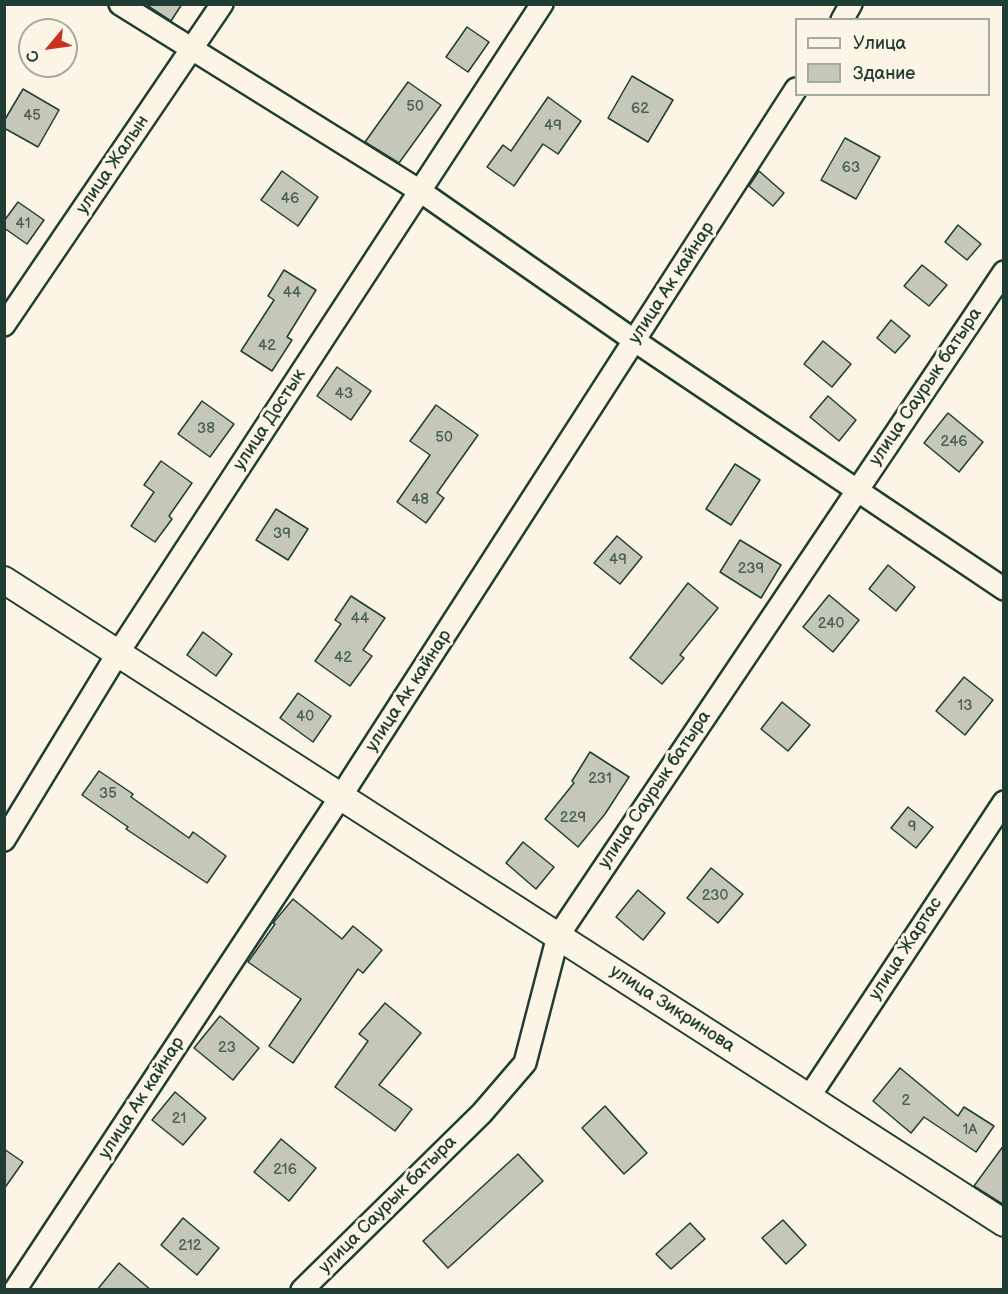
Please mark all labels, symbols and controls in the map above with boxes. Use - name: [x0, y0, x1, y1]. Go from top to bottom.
- north arrow: [18, 18, 78, 78]
- legend: [795, 18, 990, 96]
- text: Улица: [853, 33, 906, 54]
- text: С: [23, 47, 45, 65]
- text: Здание: [853, 63, 915, 84]
- house number: 50: [406, 98, 424, 116]
- house number: 62: [631, 100, 649, 118]
- house number: 45: [23, 107, 41, 125]
- street label: улица Жалын: [72, 112, 154, 218]
- house number: 49: [544, 117, 562, 135]
- house number: 63: [842, 159, 860, 177]
- house number: 46: [281, 190, 299, 208]
- house number: 41: [16, 215, 30, 233]
- street label: улица Ак кайнар: [624, 218, 720, 348]
- house number: 44: [283, 284, 301, 302]
- street label: улица Саурык батыра: [865, 304, 987, 470]
- house number: 42: [258, 337, 276, 355]
- street label: улица Достык: [229, 365, 311, 475]
- house number: 43: [335, 385, 353, 403]
- house number: 38: [197, 420, 215, 438]
- house number: 50: [435, 429, 453, 447]
- house number: 246: [941, 433, 967, 451]
- house number: 48: [411, 491, 429, 509]
- house number: 39: [273, 525, 291, 543]
- house number: 49: [609, 551, 627, 569]
- house number: 239: [738, 560, 764, 578]
- house number: 44: [351, 610, 369, 628]
- house number: 240: [818, 615, 844, 633]
- street label: улица Ак кайнар: [361, 626, 457, 756]
- house number: 42: [334, 649, 352, 667]
- house number: 13: [957, 697, 973, 715]
- street label: улица Саурык батыра: [594, 707, 716, 873]
- house number: 40: [296, 708, 314, 726]
- house number: 231: [588, 770, 612, 788]
- house number: 35: [99, 785, 117, 803]
- house number: 229: [560, 809, 586, 827]
- house number: 9: [908, 818, 916, 836]
- house number: 230: [702, 887, 728, 905]
- street label: улица Жартас: [865, 893, 947, 1005]
- street label: улица Зикринова: [605, 961, 739, 1057]
- street label: улица Ак кайнар: [94, 1033, 190, 1163]
- house number: 23: [218, 1039, 236, 1057]
- house number: 2: [902, 1092, 910, 1110]
- house number: 21: [172, 1110, 186, 1128]
- house number: 1А: [963, 1121, 977, 1139]
- street label: улица Саурык батыра: [315, 1132, 461, 1278]
- house number: 216: [273, 1161, 297, 1179]
- house number: 212: [178, 1237, 202, 1255]

